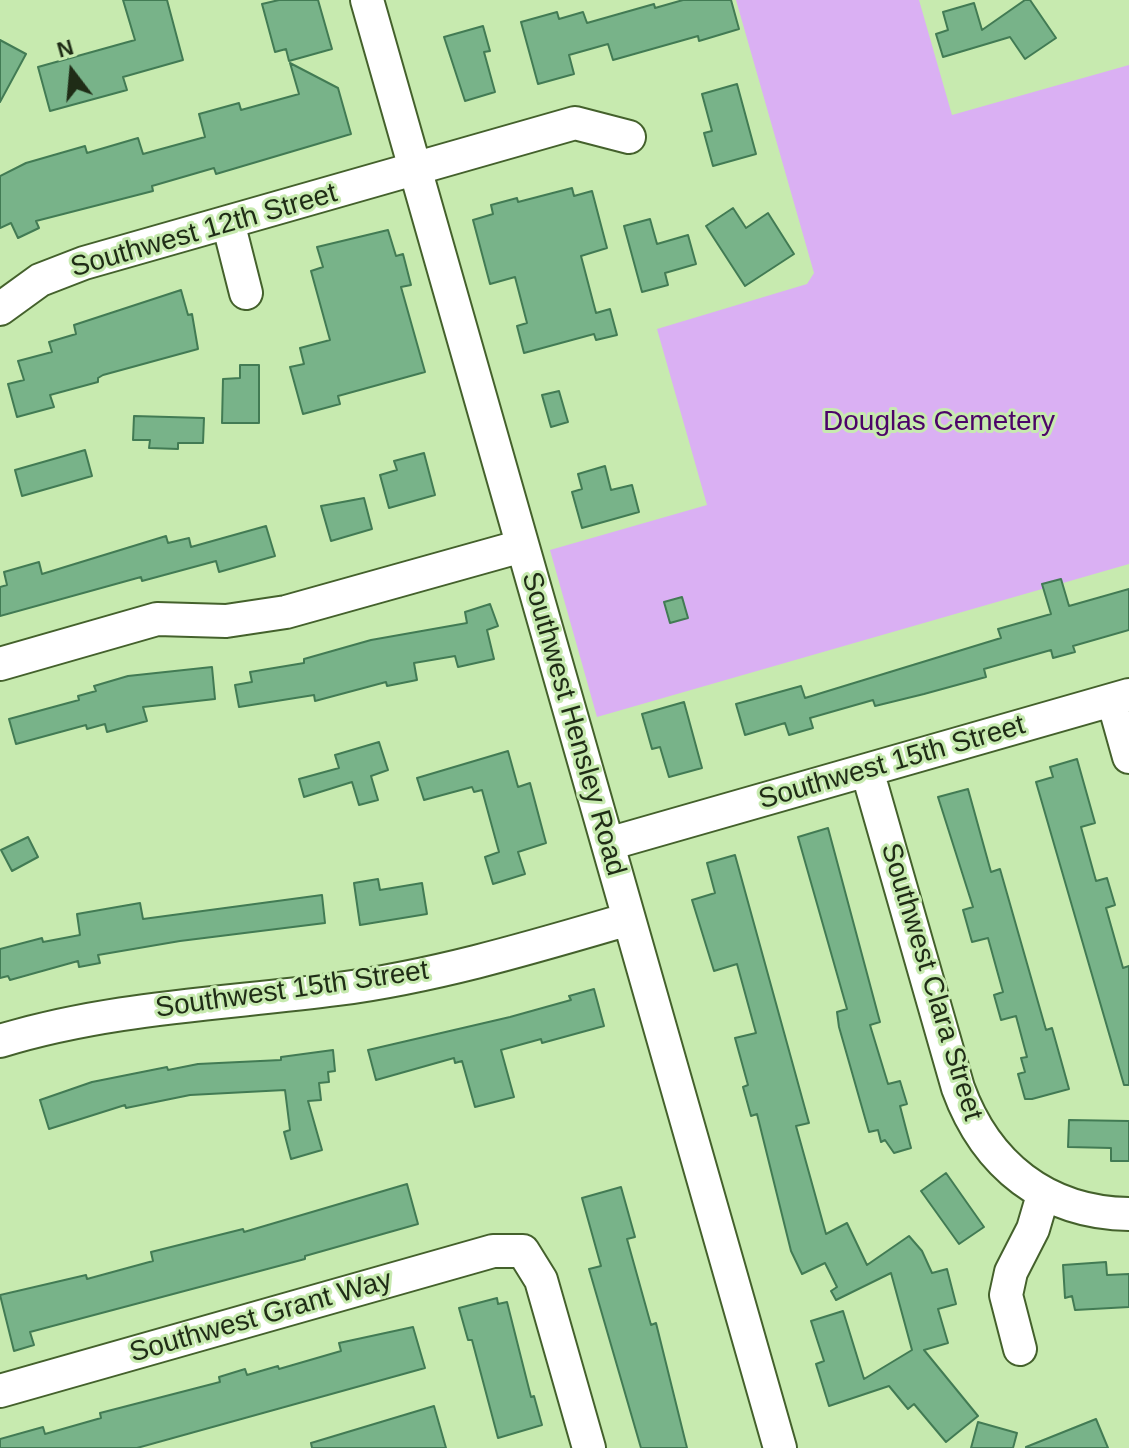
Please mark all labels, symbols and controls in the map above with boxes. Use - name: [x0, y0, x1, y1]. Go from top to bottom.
- north arrow: [32, 32, 112, 112]
- text: N: [54, 34, 76, 63]
- street label: Southwest 12th Street: [67, 177, 341, 285]
- park label: Douglas Cemetery: [823, 405, 1055, 439]
- street label: Southwest Hensley Road: [514, 568, 632, 880]
- street label: Southwest 15th Street: [755, 709, 1029, 817]
- street label: Southwest Clara Street: [873, 839, 989, 1125]
- street label: Southwest 15th Street: [153, 954, 431, 1026]
- street label: Southwest Grant Way: [126, 1263, 396, 1371]

